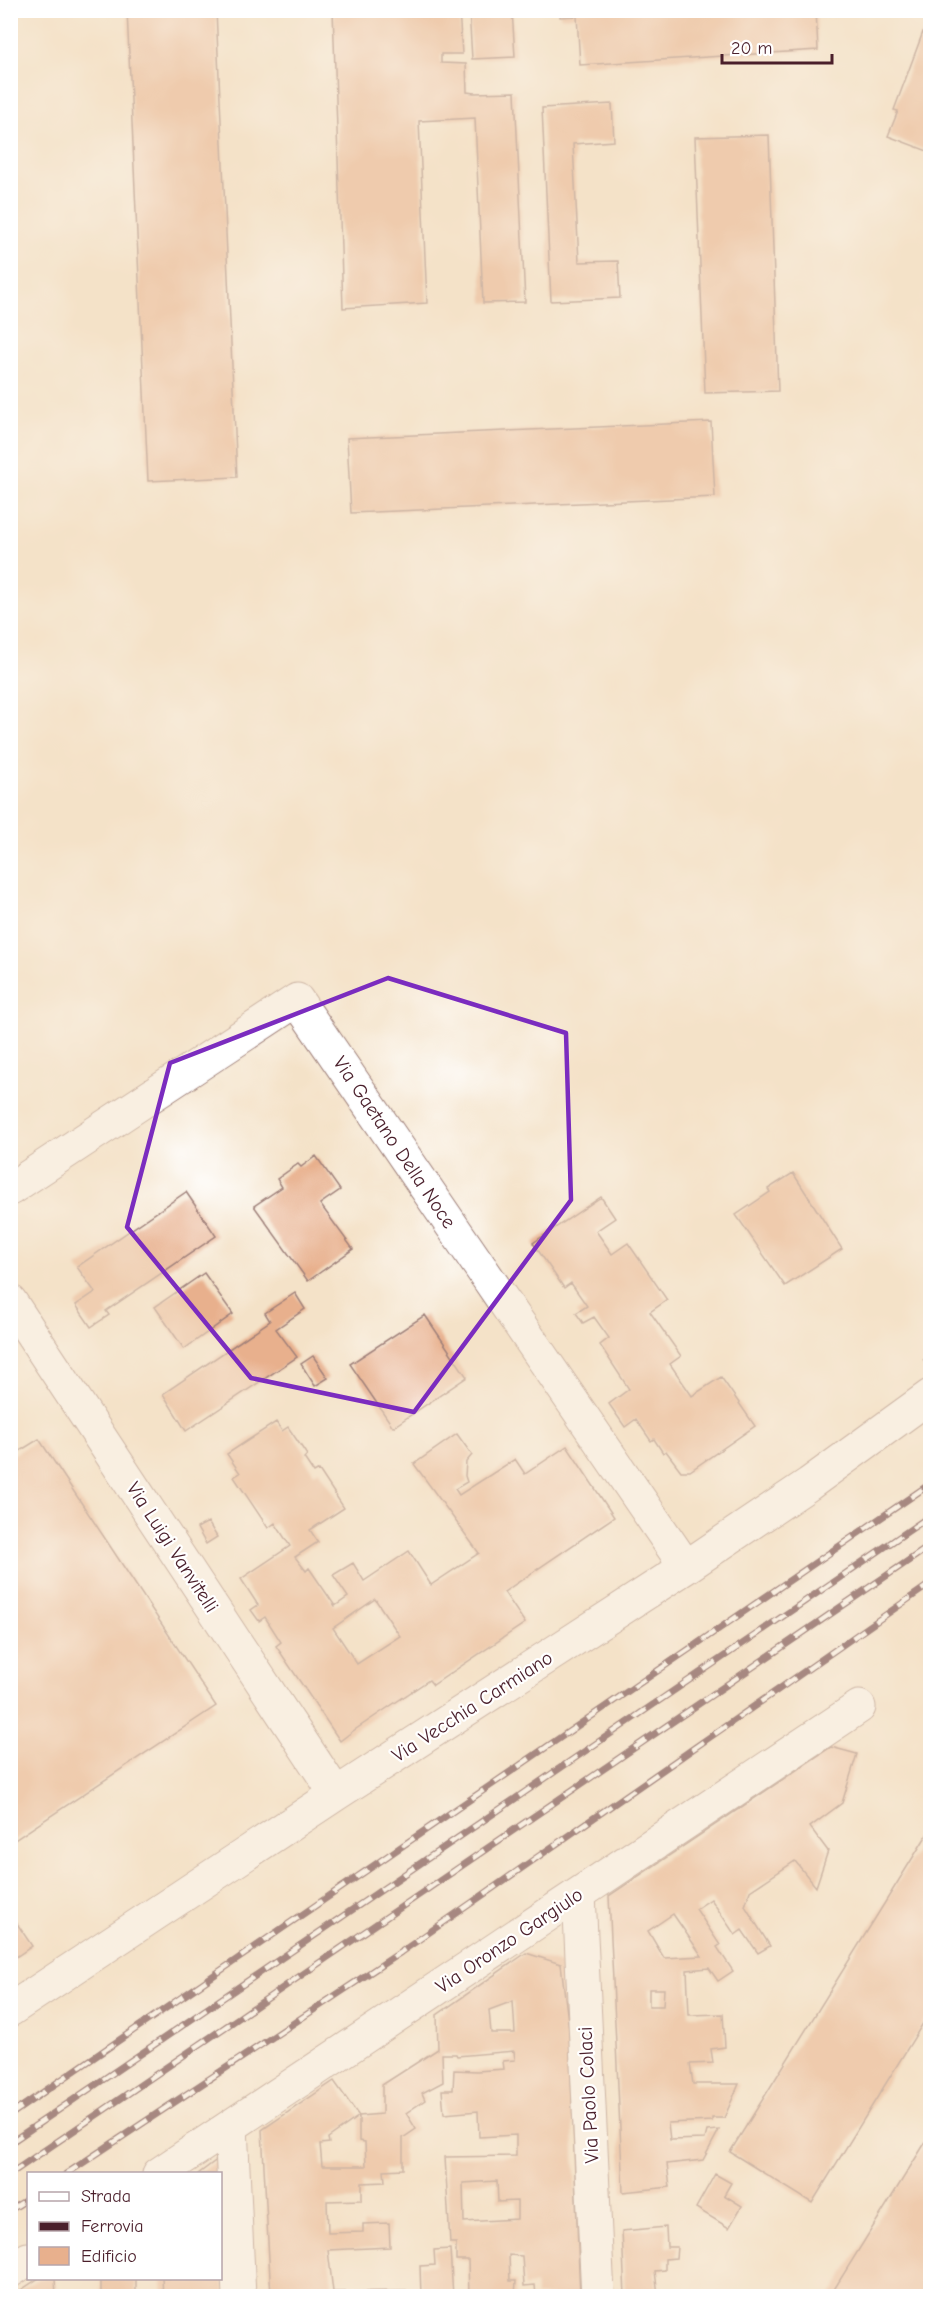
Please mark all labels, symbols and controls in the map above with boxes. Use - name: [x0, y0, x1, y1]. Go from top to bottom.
- scale bar: [722, 27, 832, 65]
- text: 20 m: [731, 38, 772, 59]
- street label: Via Gaetano Della Noce: [328, 1052, 461, 1233]
- street label: Via Luigi Vanvitelli: [122, 1478, 223, 1617]
- street label: Via Vecchia Carmiano: [388, 1646, 557, 1767]
- street label: Via Oronzo Gargiulo: [431, 1883, 587, 1998]
- street label: Via Paolo Colaci: [573, 2026, 604, 2164]
- legend: [27, 2172, 222, 2280]
- text: Strada: [81, 2186, 131, 2207]
- text: Ferrovia: [81, 2216, 144, 2237]
- text: Edificio: [81, 2246, 137, 2267]

